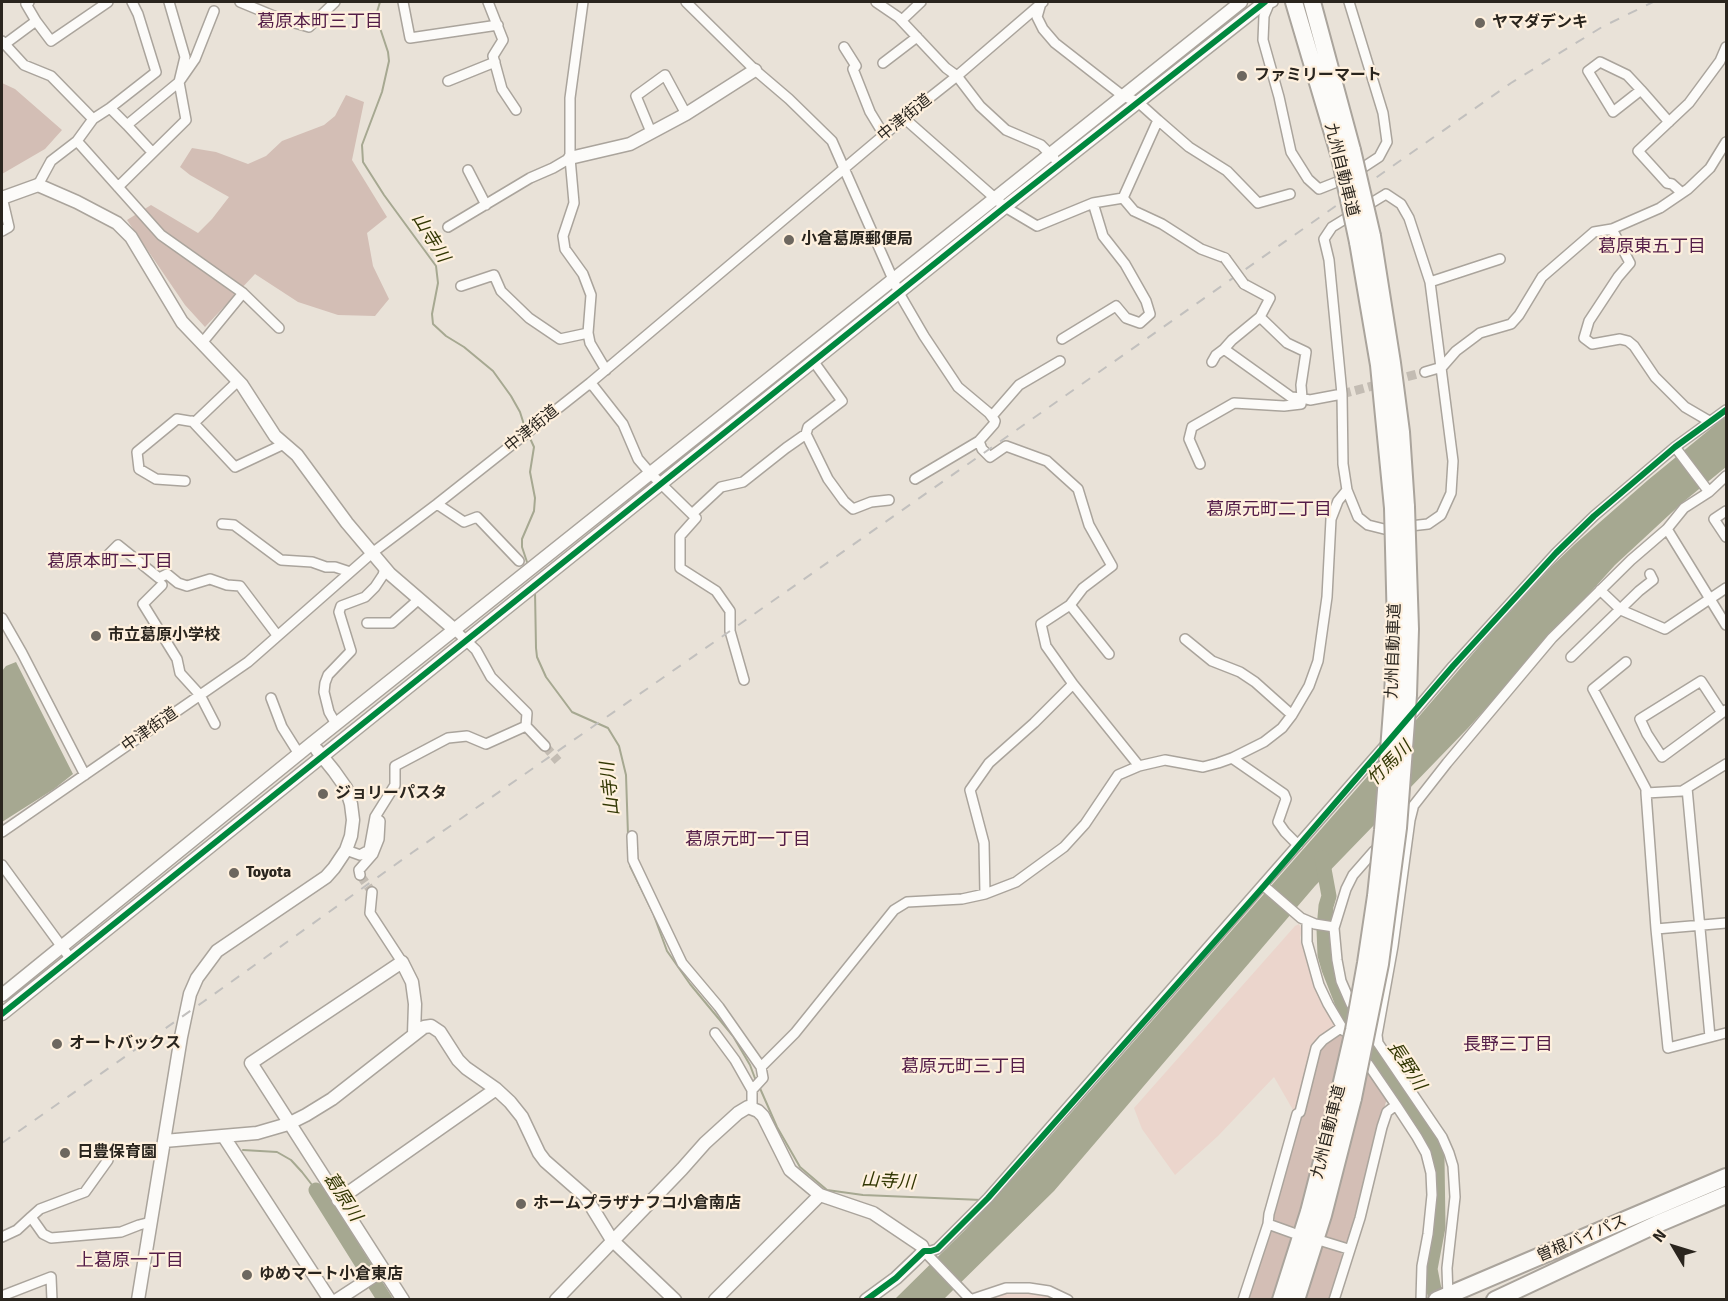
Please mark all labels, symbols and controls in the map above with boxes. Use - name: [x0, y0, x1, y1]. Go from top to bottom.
- district label: 葛原本町三丁目: [257, 11, 383, 33]
- place label: ヤマダデンキ: [1492, 13, 1588, 33]
- marker: ヤマダデンキ: [1473, 16, 1487, 30]
- place label: ファミリーマート: [1254, 66, 1382, 86]
- marker: ファミリーマート: [1235, 69, 1249, 83]
- street label: 中津街道: [874, 90, 936, 146]
- street label: 九州自動車道: [1320, 121, 1362, 219]
- water label: 山寺川: [407, 209, 453, 267]
- place label: 小倉葛原郵便局: [801, 230, 913, 250]
- marker: 小倉葛原郵便局: [782, 233, 796, 247]
- district label: 葛原東五丁目: [1598, 236, 1706, 258]
- street label: 中津街道: [501, 401, 563, 457]
- district label: 葛原元町二丁目: [1206, 499, 1332, 521]
- district label: 葛原本町二丁目: [47, 551, 173, 573]
- street label: 九州自動車道: [1383, 603, 1405, 699]
- place label: 市立葛原小学校: [108, 626, 220, 646]
- marker: 市立葛原小学校: [89, 629, 103, 643]
- street label: 中津街道: [118, 704, 182, 756]
- water label: 竹馬川: [1363, 737, 1417, 791]
- water label: 山寺川: [597, 761, 625, 817]
- place label: ジョリーパスタ: [335, 784, 447, 804]
- marker: ジョリーパスタ: [316, 787, 330, 801]
- district label: 葛原元町一丁目: [685, 829, 811, 851]
- place label: Toyota: [246, 863, 291, 883]
- marker: Toyota: [227, 866, 241, 880]
- place label: オートバックス: [69, 1034, 181, 1054]
- district label: 長野三丁目: [1463, 1034, 1553, 1056]
- marker: オートバックス: [50, 1037, 64, 1051]
- water label: 長野川: [1382, 1037, 1430, 1095]
- district label: 葛原元町三丁目: [901, 1056, 1027, 1078]
- street label: 九州自動車道: [1308, 1083, 1350, 1181]
- place label: 日豊保育園: [77, 1143, 157, 1163]
- marker: 日豊保育園: [58, 1146, 72, 1160]
- water label: 葛原川: [318, 1168, 366, 1226]
- water label: 山寺川: [860, 1170, 916, 1194]
- place label: ホームプラザナフコ小倉南店: [533, 1194, 741, 1214]
- marker: ホームプラザナフコ小倉南店: [514, 1197, 528, 1211]
- street label: 曽根バイパス: [1534, 1211, 1630, 1267]
- north arrow: [1644, 1217, 1704, 1277]
- text: N: [1649, 1225, 1671, 1246]
- district label: 上葛原一丁目: [76, 1250, 184, 1272]
- place label: ゆめマート小倉東店: [259, 1265, 403, 1285]
- marker: ゆめマート小倉東店: [240, 1268, 254, 1282]

